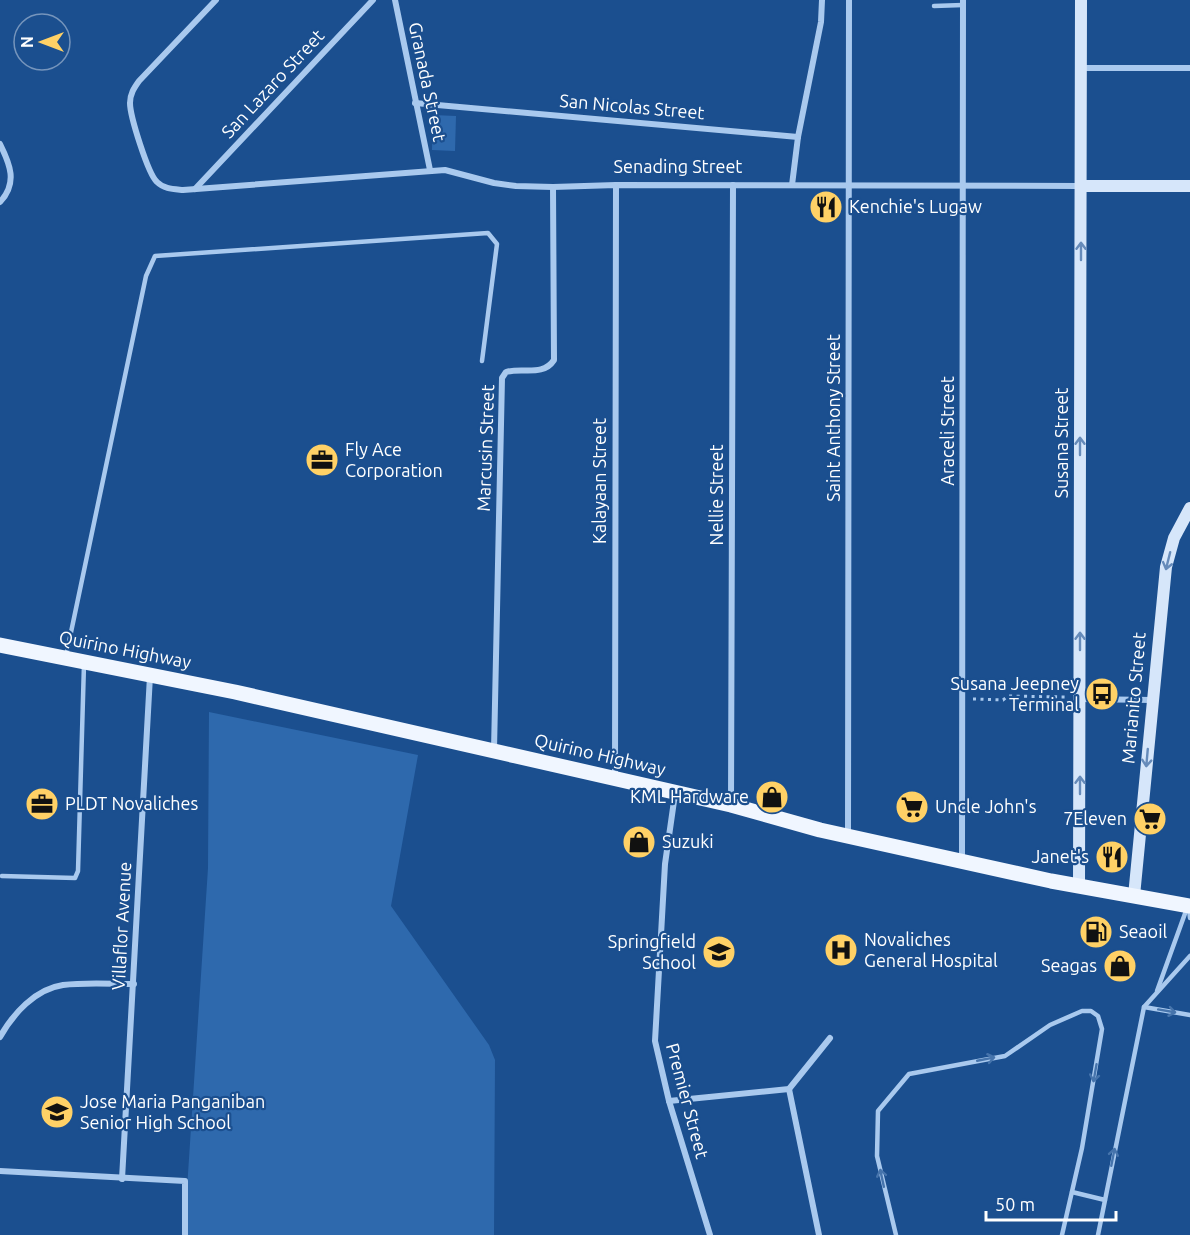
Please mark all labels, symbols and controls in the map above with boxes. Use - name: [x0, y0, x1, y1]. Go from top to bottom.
- north arrow: [12, 12, 72, 72]
- street label: Granada Street: [406, 20, 450, 143]
- street label: San Lazaro Street: [217, 25, 328, 142]
- text: N: [18, 36, 36, 48]
- street label: San Nicolas Street: [559, 90, 705, 122]
- street label: Senading Street: [614, 156, 742, 176]
- restaurant icon: Kenchie's Lugaw: [808, 189, 844, 225]
- place label: Kenchie's Lugaw: [849, 196, 982, 216]
- one-way arrow: [1075, 241, 1087, 261]
- street label: Saint Anthony Street: [823, 334, 843, 502]
- street label: Araceli Street: [937, 376, 957, 486]
- street label: Marcusin Street: [473, 384, 497, 512]
- street label: Susana Street: [1051, 388, 1071, 498]
- street label: Kalayaan Street: [589, 418, 609, 544]
- one-way arrow: [1074, 436, 1086, 456]
- place label: Fly Ace Corporation: [345, 439, 443, 480]
- office icon: Fly Ace Corporation: [304, 442, 340, 478]
- street label: Nellie Street: [706, 445, 726, 545]
- one-way arrow: [1161, 552, 1173, 571]
- street label: Quirino Highway: [57, 626, 193, 673]
- one-way arrow: [1074, 631, 1086, 651]
- street label: Marianito Street: [1117, 631, 1149, 765]
- place label: Susana Jeepney Terminal: [950, 673, 1079, 714]
- bus stop icon: Susana Jeepney Terminal: [1084, 676, 1120, 712]
- street label: Quirino Highway: [532, 729, 668, 780]
- one-way arrow: [1141, 748, 1152, 767]
- one-way arrow: [1074, 776, 1086, 796]
- shop icon: KML Hardware: [754, 779, 790, 815]
- office icon: PLDT Novaliches: [24, 786, 60, 822]
- place label: KML Hardware: [630, 786, 749, 806]
- supermarket icon: Uncle John's: [894, 789, 930, 825]
- place label: PLDT Novaliches: [65, 793, 198, 813]
- place label: Uncle John's: [935, 796, 1037, 816]
- supermarket icon: 7Eleven: [1132, 801, 1168, 837]
- place label: 7Eleven: [1063, 808, 1127, 828]
- shop icon: Suzuki: [621, 824, 657, 860]
- place label: Suzuki: [662, 831, 714, 851]
- restaurant icon: Janet's: [1094, 839, 1130, 875]
- place label: Janet's: [1031, 846, 1089, 866]
- street label: Villaflor Avenue: [108, 861, 134, 991]
- fuel station icon: Seaoil: [1078, 914, 1114, 950]
- place label: Seaoil: [1119, 921, 1168, 941]
- place label: Novaliches General Hospital: [864, 929, 998, 970]
- place label: Springfield School: [608, 931, 696, 972]
- hospital icon: Novaliches General Hospital: [823, 932, 859, 968]
- school or university icon: Springfield School: [701, 934, 737, 970]
- shop icon: Seagas: [1102, 948, 1138, 984]
- place label: Seagas: [1041, 955, 1097, 975]
- one-way arrow: [1157, 1006, 1176, 1017]
- street label: Premier Street: [663, 1041, 713, 1161]
- one-way arrow: [976, 1053, 996, 1064]
- one-way arrow: [1089, 1063, 1100, 1083]
- place label: Jose Maria Panganiban Senior High School: [80, 1091, 265, 1132]
- school or university icon: Jose Maria Panganiban Senior High School: [39, 1094, 75, 1130]
- one-way arrow: [1108, 1148, 1120, 1167]
- one-way arrow: [876, 1169, 887, 1189]
- scale bar: [986, 1184, 1116, 1222]
- text: 50 m: [995, 1194, 1035, 1214]

